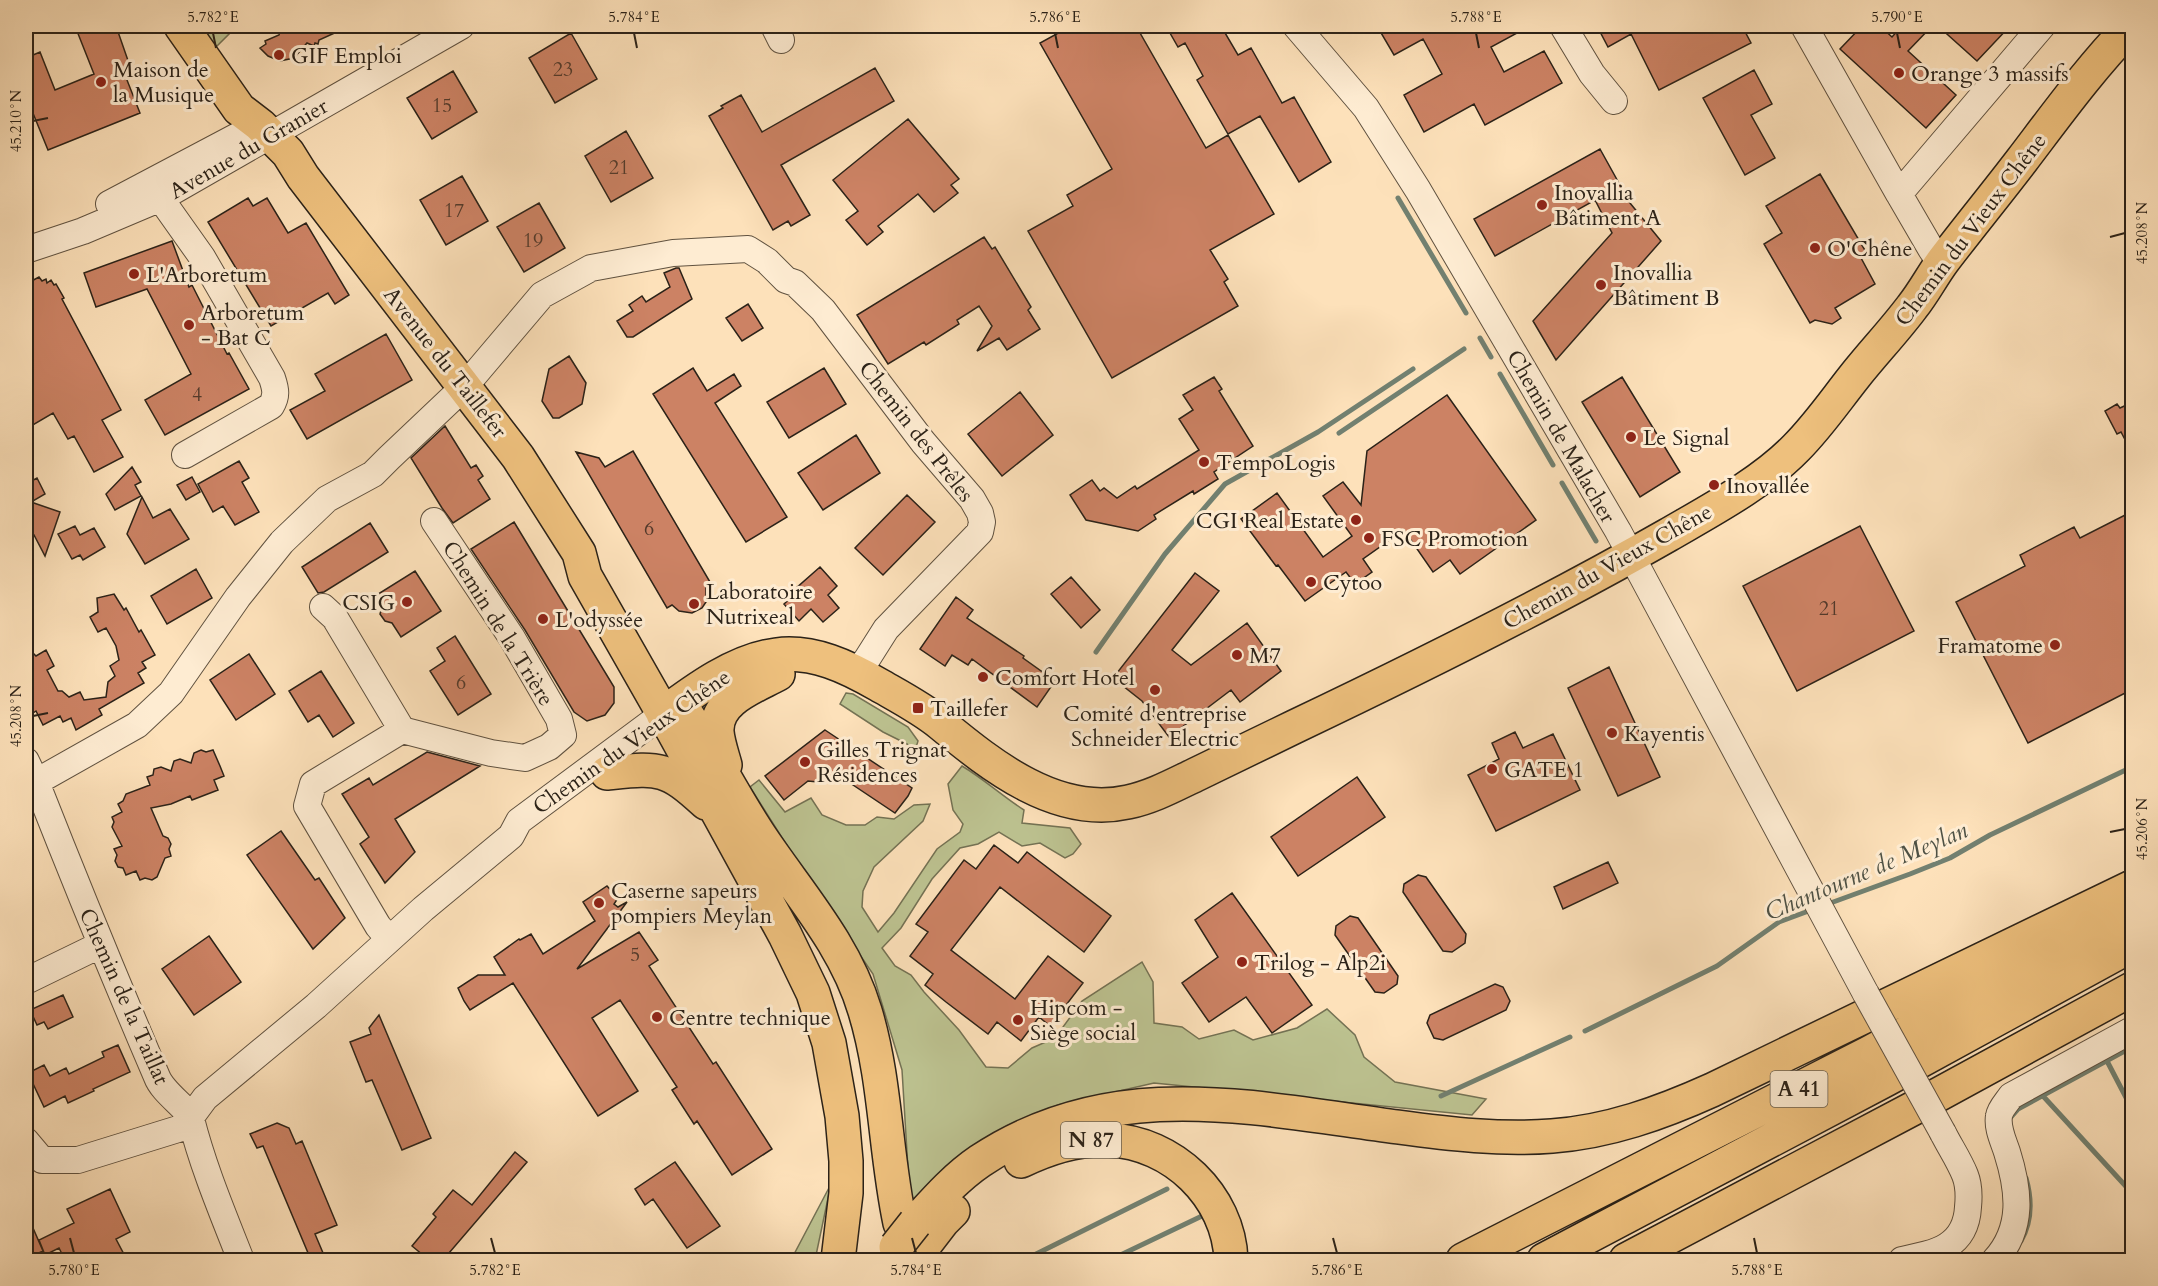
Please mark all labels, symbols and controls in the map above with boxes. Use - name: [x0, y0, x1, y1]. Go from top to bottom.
- text: 5.782°E: [187, 7, 239, 27]
- text: 5.784°E: [608, 7, 660, 27]
- text: 5.786°E: [1029, 7, 1081, 27]
- text: 5.788°E: [1450, 7, 1502, 27]
- text: 5.790°E: [1871, 7, 1923, 27]
- place label: GIF Emploi: [291, 41, 402, 71]
- marker: GIF Emploi: [272, 48, 286, 62]
- place label: Maison de la Musique: [113, 55, 214, 110]
- house number: 23: [553, 56, 573, 83]
- place label: Orange 3 massifs: [1911, 59, 2069, 89]
- marker: Orange 3 massifs: [1892, 66, 1906, 80]
- marker: Maison de la Musique: [94, 75, 108, 89]
- text: 45.210°N: [6, 89, 26, 152]
- street label: Avenue du Granier: [164, 91, 334, 207]
- house number: 15: [432, 92, 452, 119]
- street label: Chemin du Vieux Chêne: [1888, 127, 2053, 332]
- house number: 21: [609, 154, 629, 181]
- place label: Inovallia Bâtiment A: [1554, 178, 1662, 233]
- house number: 17: [444, 197, 464, 224]
- marker: Inovallia Bâtiment A: [1535, 198, 1549, 212]
- text: 45.208°N: [2132, 201, 2152, 264]
- house number: 19: [523, 227, 543, 254]
- place label: O'Chêne: [1827, 234, 1912, 264]
- marker: O'Chêne: [1808, 241, 1822, 255]
- place label: Inovallia Bâtiment B: [1613, 258, 1720, 313]
- place label: L'Arboretum: [146, 260, 268, 290]
- marker: L'Arboretum: [127, 267, 141, 281]
- marker: Inovallia Bâtiment B: [1594, 278, 1608, 292]
- street label: Avenue du Taillefer: [377, 281, 514, 445]
- place label: Arboretum - Bat C: [201, 298, 304, 353]
- marker: Arboretum - Bat C: [182, 318, 196, 332]
- street label: Chemin de Malacher: [1499, 344, 1623, 529]
- street label: Chemin des Prêles: [852, 355, 981, 508]
- house number: 4: [192, 381, 202, 408]
- place label: Le Signal: [1643, 423, 1730, 453]
- marker: Le Signal: [1624, 430, 1638, 444]
- place label: TempoLogis: [1216, 448, 1335, 478]
- marker: TempoLogis: [1197, 455, 1211, 469]
- place label: Inovallée: [1726, 471, 1810, 501]
- marker: Inovallée: [1707, 478, 1721, 492]
- street label: Chemin du Vieux Chêne: [1498, 497, 1717, 637]
- place label: CGI Real Estate: [1196, 506, 1344, 536]
- marker: CGI Real Estate: [1349, 513, 1363, 527]
- house number: 6: [644, 515, 654, 542]
- place label: FSC Promotion: [1381, 524, 1529, 554]
- marker: FSC Promotion: [1362, 531, 1376, 545]
- street label: Chemin de la Trière: [435, 535, 561, 712]
- place label: Cytoo: [1323, 568, 1382, 598]
- marker: Cytoo: [1304, 575, 1318, 589]
- place label: Laboratoire Nutrixeal: [706, 577, 813, 632]
- place label: CSIG: [342, 588, 395, 618]
- marker: CSIG: [400, 595, 414, 609]
- house number: 21: [1819, 595, 1839, 622]
- marker: Laboratoire Nutrixeal: [687, 597, 701, 611]
- place label: L'odyssée: [555, 605, 643, 635]
- marker: L'odyssée: [536, 612, 550, 626]
- place label: Framatome: [1937, 631, 2043, 661]
- marker: Framatome: [2048, 638, 2062, 652]
- place label: M7: [1249, 641, 1281, 671]
- marker: M7: [1230, 648, 1244, 662]
- street label: Chemin du Vieux Chêne: [527, 662, 736, 821]
- place label: Comfort Hotel: [995, 663, 1135, 693]
- house number: 6: [456, 669, 466, 696]
- marker: Comfort Hotel: [976, 670, 990, 684]
- marker: Comité d'entreprise Schneider Electric: [1148, 683, 1162, 697]
- text: 45.208°N: [6, 684, 26, 747]
- place label: Taillefer: [930, 694, 1009, 724]
- place label: Comité d'entreprise Schneider Electric: [1063, 699, 1247, 754]
- marker: Taillefer: [911, 701, 925, 715]
- place label: Kayentis: [1624, 719, 1705, 749]
- marker: Kayentis: [1605, 726, 1619, 740]
- place label: Gilles Trignat Résidences: [817, 735, 947, 790]
- marker: Gilles Trignat Résidences: [798, 755, 812, 769]
- place label: GATE 1: [1504, 755, 1584, 785]
- marker: GATE 1: [1485, 762, 1499, 776]
- text: 45.206°N: [2132, 797, 2152, 860]
- water label: Chantourne de Meylan: [1760, 814, 1973, 929]
- place label: Caserne sapeurs pompiers Meylan: [611, 876, 773, 931]
- marker: Caserne sapeurs pompiers Meylan: [592, 896, 606, 910]
- street label: Chemin de la Taillat: [72, 903, 176, 1089]
- house number: 5: [630, 941, 640, 968]
- place label: Trilog - Alp2i: [1254, 948, 1386, 978]
- marker: Trilog - Alp2i: [1235, 955, 1249, 969]
- place label: Hipcom - Siège social: [1030, 993, 1136, 1048]
- place label: Centre technique: [669, 1003, 831, 1033]
- marker: Centre technique: [650, 1010, 664, 1024]
- marker: Hipcom - Siège social: [1011, 1013, 1025, 1027]
- road number: A 41: [1770, 1071, 1828, 1107]
- road number: N 87: [1061, 1122, 1121, 1158]
- text: 5.780°E: [48, 1260, 100, 1280]
- text: 5.782°E: [469, 1260, 521, 1280]
- text: 5.784°E: [890, 1260, 942, 1280]
- text: 5.786°E: [1311, 1260, 1363, 1280]
- text: 5.788°E: [1731, 1260, 1783, 1280]

